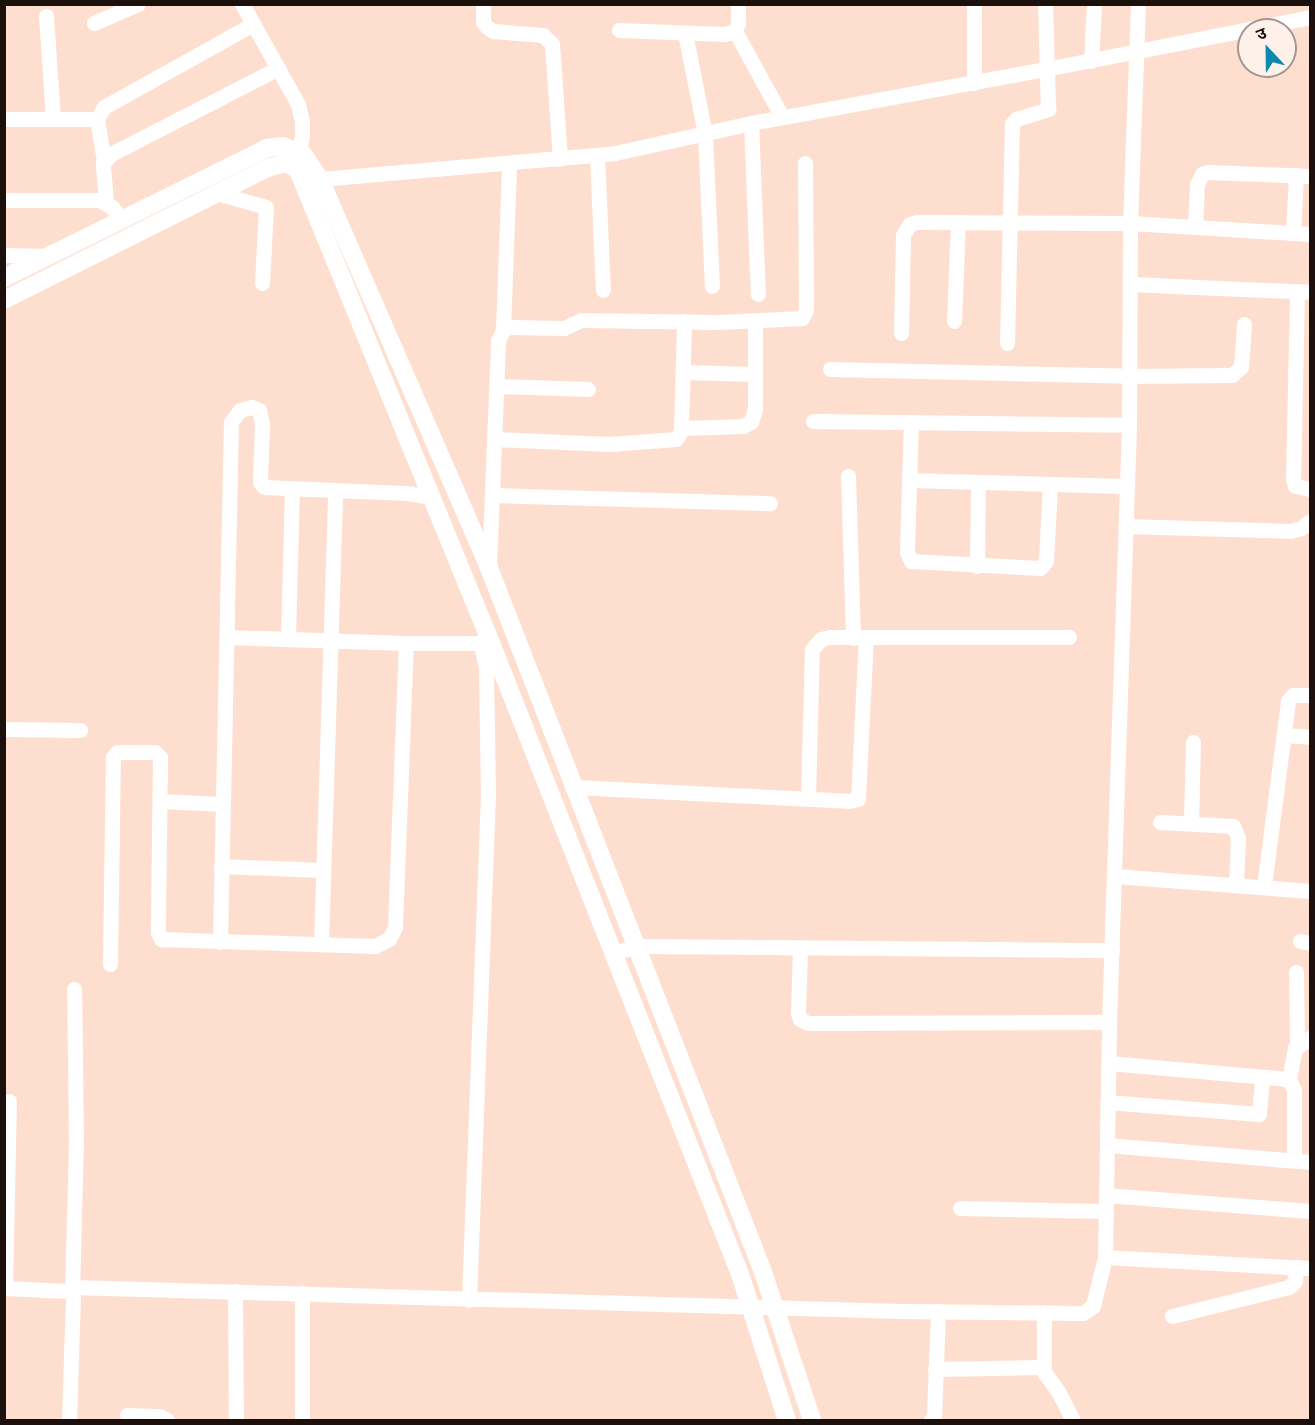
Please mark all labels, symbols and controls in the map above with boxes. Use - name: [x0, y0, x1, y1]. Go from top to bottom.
- north arrow: [1237, 18, 1297, 78]
- text: उ: [1252, 20, 1270, 46]

